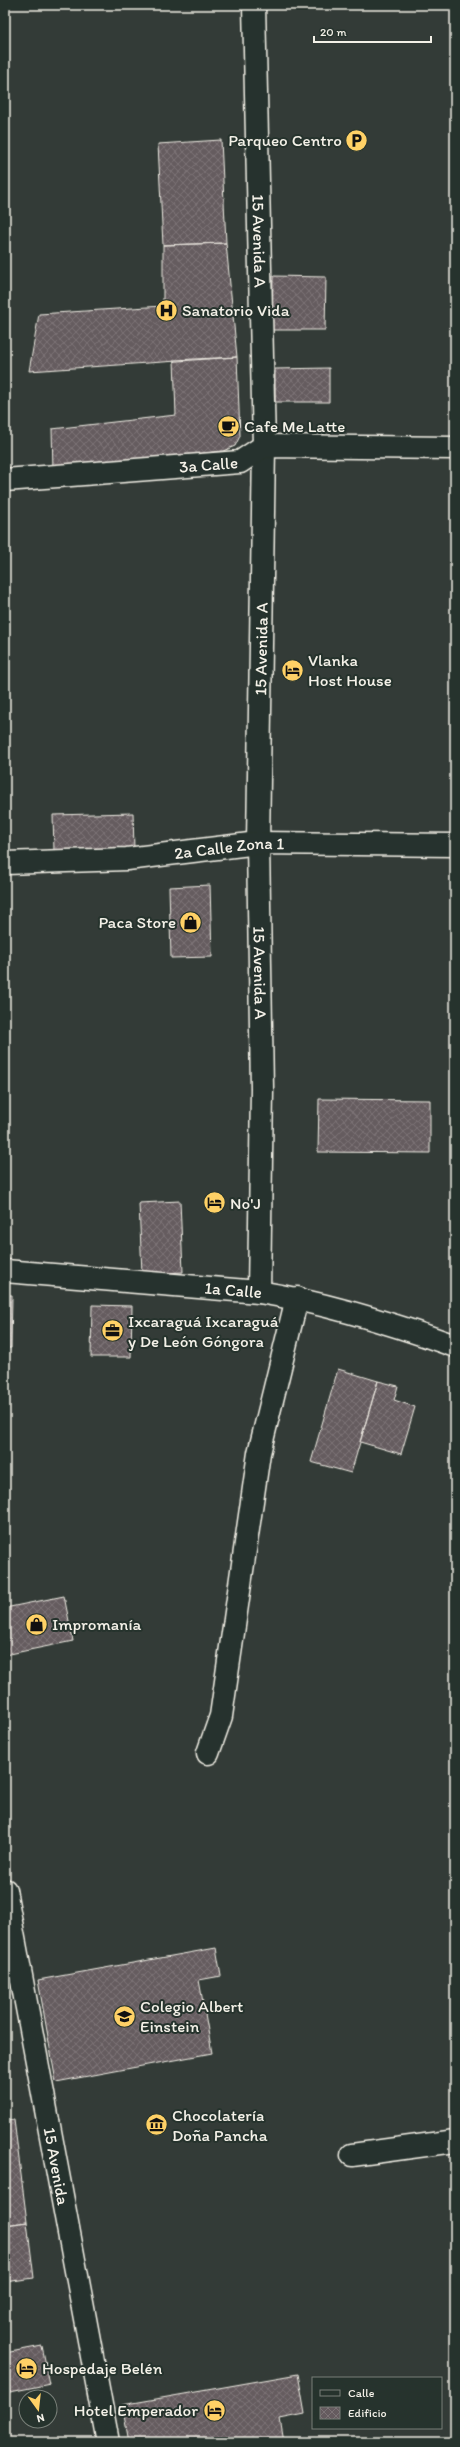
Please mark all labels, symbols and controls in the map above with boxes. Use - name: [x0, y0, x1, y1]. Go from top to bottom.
- scale bar: [314, 18, 431, 44]
- text: 20 m: [320, 25, 347, 39]
- parking icon: Parqueo Centro: [344, 127, 370, 153]
- place label: Parqueo Centro: [228, 130, 342, 150]
- street label: 15 Avenida A: [248, 194, 270, 288]
- hospital icon: Sanatorio Vida: [154, 297, 180, 323]
- place label: Sanatorio Vida: [182, 300, 290, 320]
- cafe icon: Cafe Me Latte: [216, 413, 242, 439]
- place label: Cafe Me Latte: [244, 416, 345, 436]
- street label: 3a Calle: [178, 452, 239, 477]
- street label: 15 Avenida A: [250, 602, 272, 696]
- place label: Vlanka Host House: [308, 650, 392, 690]
- hotel icon: Vlanka Host House: [280, 657, 306, 683]
- street label: 2a Calle Zona 1: [173, 833, 285, 863]
- shop icon: Paca Store: [178, 909, 204, 935]
- place label: Paca Store: [98, 912, 176, 932]
- street label: 15 Avenida A: [249, 926, 271, 1020]
- hotel icon: No'J: [202, 1190, 228, 1216]
- place label: No'J: [230, 1193, 261, 1213]
- street label: 1a Calle: [204, 1278, 263, 1302]
- place label: Ixcaraguá Ixcaraguá y De León Góngora: [128, 1311, 279, 1351]
- office icon: Ixcaraguá Ixcaraguá y De León Góngora: [99, 1318, 125, 1344]
- shop icon: Impromanía: [24, 1611, 50, 1637]
- place label: Impromanía: [52, 1614, 142, 1634]
- place label: Colegio Albert Einstein: [140, 1996, 243, 2036]
- school or university icon: Colegio Albert Einstein: [112, 2003, 138, 2029]
- place label: Chocolatería Doña Pancha: [172, 2105, 268, 2145]
- museum icon: Chocolatería Doña Pancha: [144, 2112, 170, 2138]
- street label: 15 Avenida: [39, 2126, 74, 2207]
- hotel icon: Hospedaje Belén: [13, 2355, 39, 2381]
- place label: Hospedaje Belén: [42, 2358, 163, 2378]
- legend: [312, 2377, 442, 2429]
- text: Calle: [348, 2386, 375, 2400]
- north arrow: [18, 2389, 58, 2429]
- hotel icon: Hotel Emperador: [201, 2397, 227, 2423]
- place label: Hotel Emperador: [74, 2400, 198, 2420]
- text: Edificio: [348, 2406, 387, 2420]
- text: N: [35, 2411, 46, 2425]

